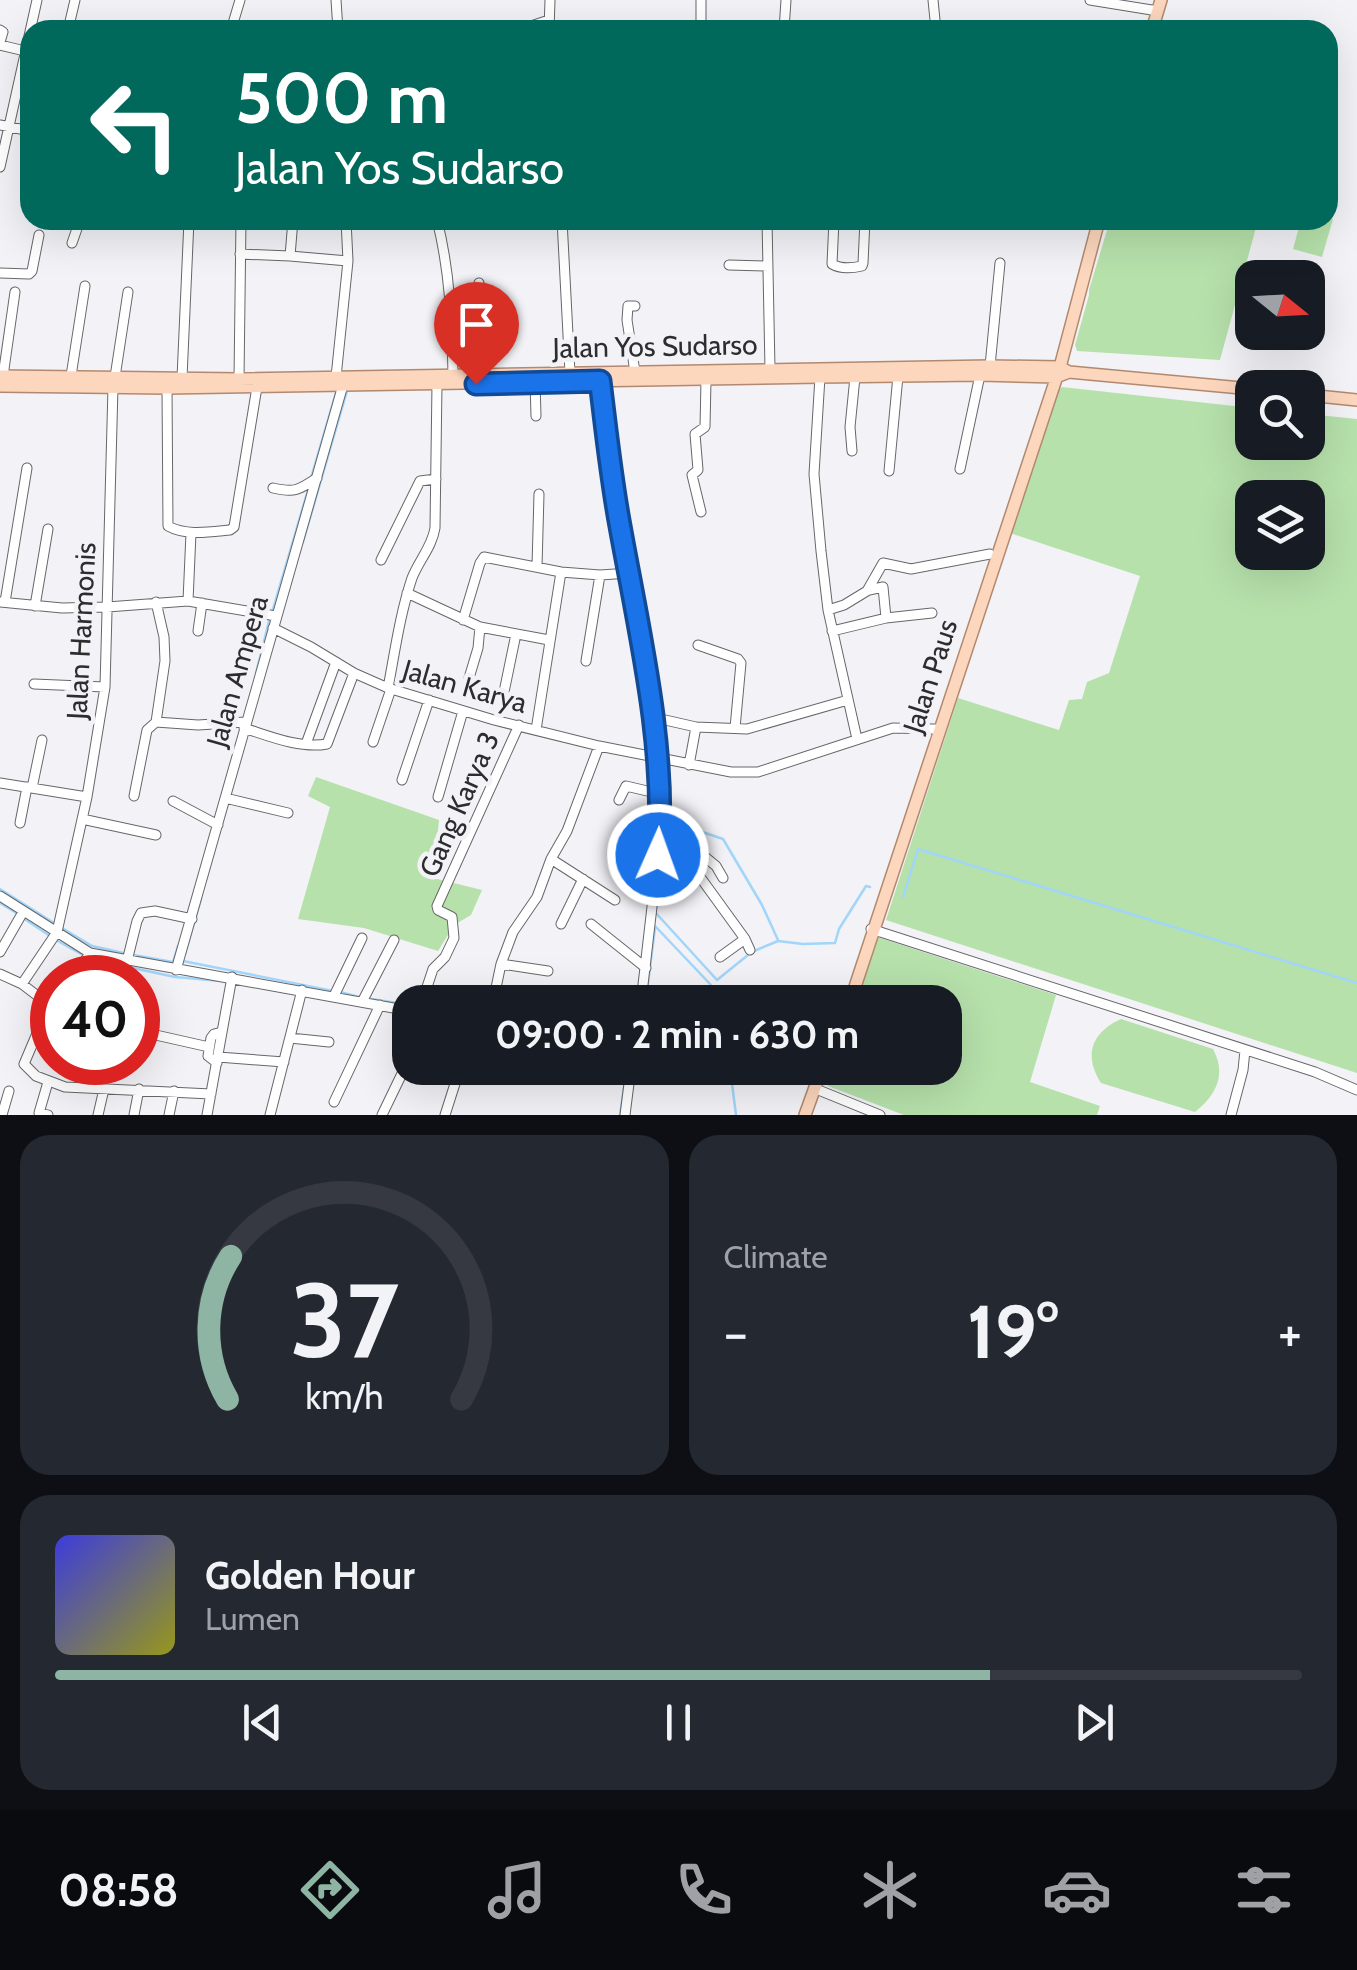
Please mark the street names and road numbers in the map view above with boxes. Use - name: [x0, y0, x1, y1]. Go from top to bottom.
- street label: Jalan Yos Sudarso: [551, 327, 758, 365]
- street label: Jalan Harmonis: [59, 542, 103, 721]
- street label: Jalan Ampera: [199, 591, 275, 752]
- street label: Jalan Paus: [895, 615, 964, 738]
- street label: Jalan Karya: [398, 652, 532, 720]
- street label: Gang Karya 3: [412, 726, 506, 882]

